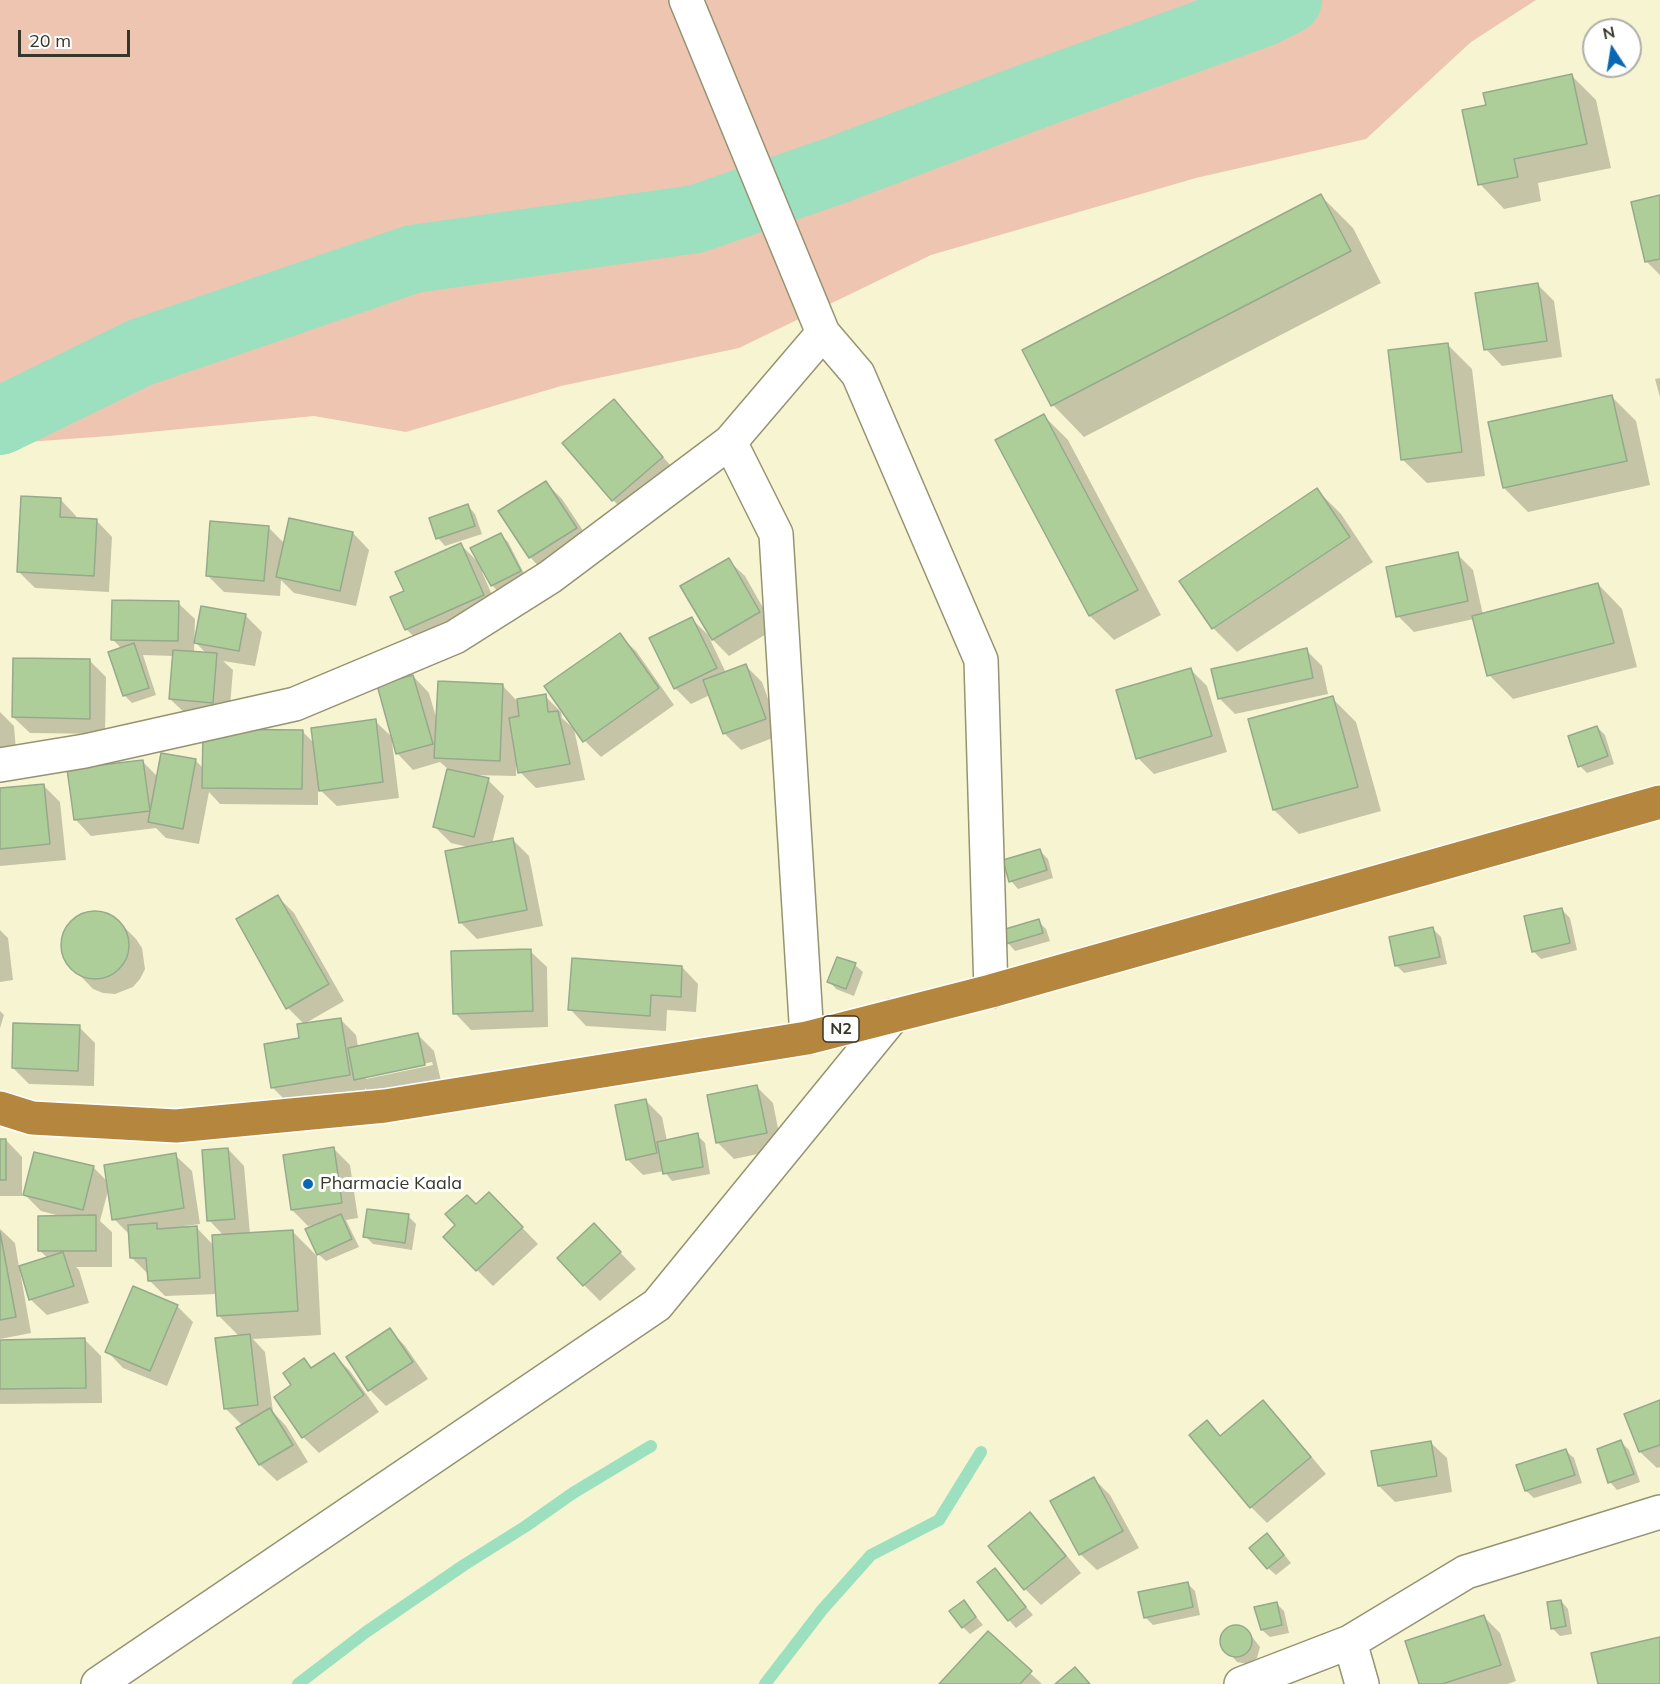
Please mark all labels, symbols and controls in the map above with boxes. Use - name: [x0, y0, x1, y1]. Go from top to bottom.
- scale bar: [21, 18, 134, 56]
- north arrow: [1582, 18, 1642, 78]
- text: N: [1601, 21, 1617, 43]
- text: 20 m: [29, 29, 71, 52]
- road number: N2: [823, 1016, 859, 1042]
- place label: Pharmacie Kaala: [320, 1173, 462, 1195]
- marker: Pharmacie Kaala: [301, 1177, 315, 1191]

